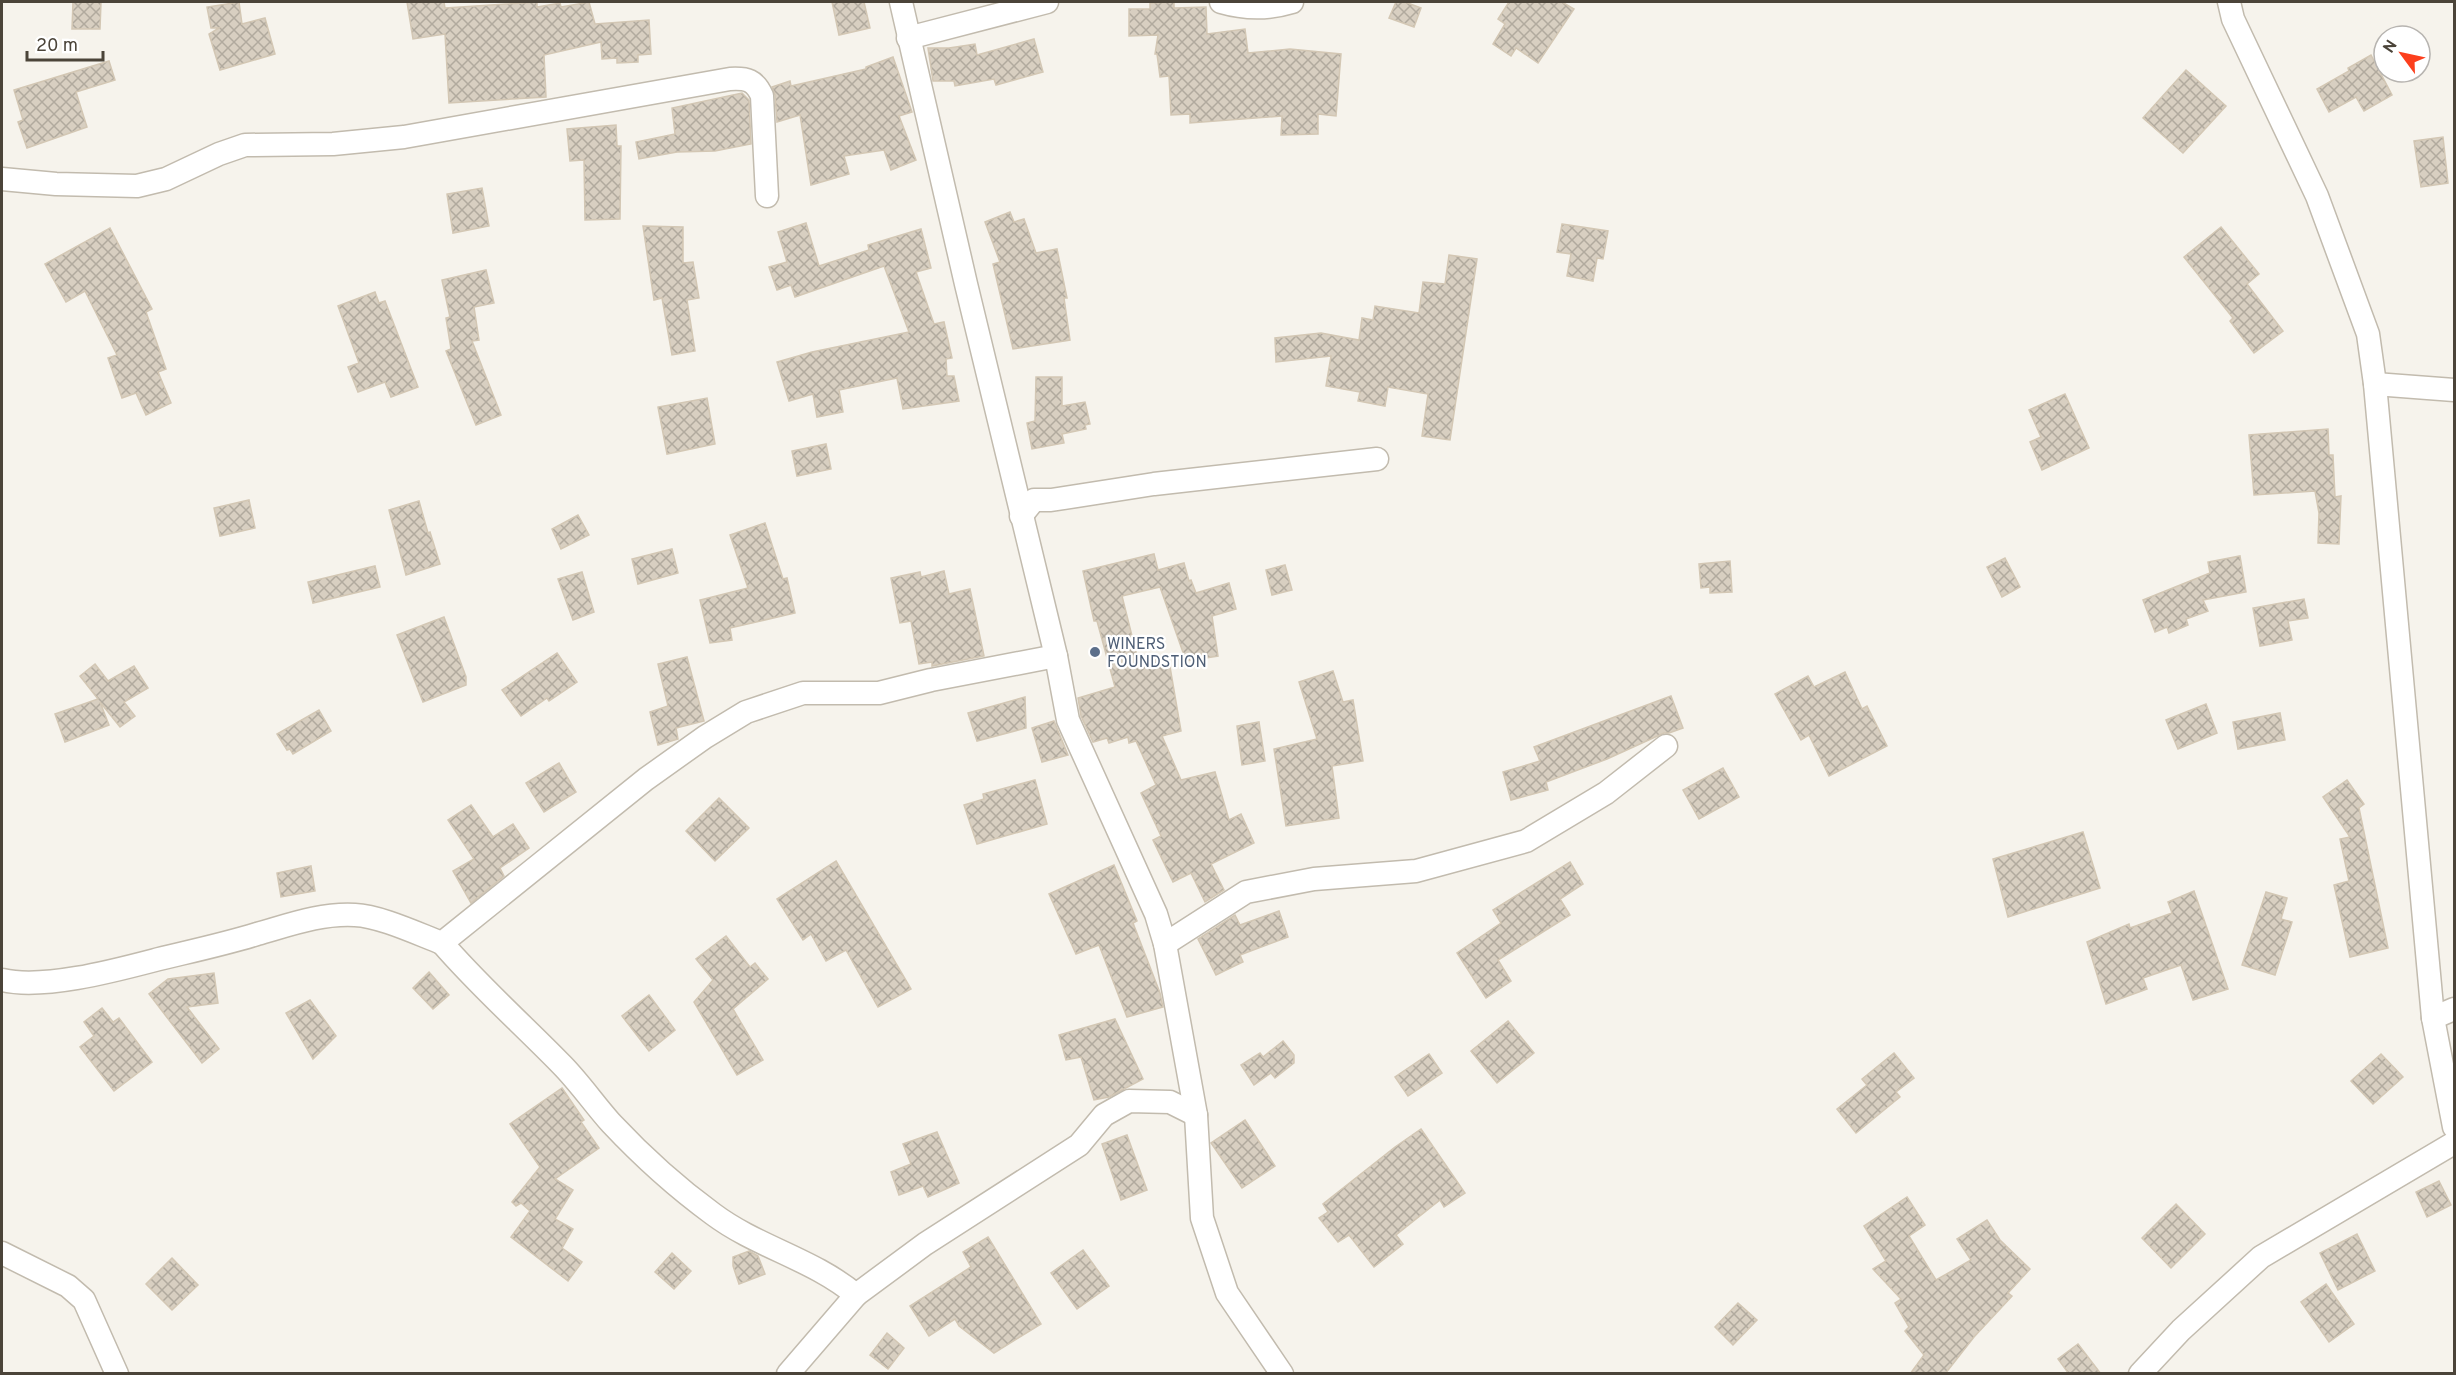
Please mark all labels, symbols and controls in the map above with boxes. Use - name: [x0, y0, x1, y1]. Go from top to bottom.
- scale bar: [27, 24, 104, 62]
- north arrow: [2372, 24, 2432, 84]
- text: 20 m: [36, 35, 78, 58]
- text: N: [2380, 37, 2403, 57]
- place label: WINERS FOUNDSTION: [1107, 635, 1207, 673]
- marker: WINERS FOUNDSTION: [1088, 645, 1102, 659]

